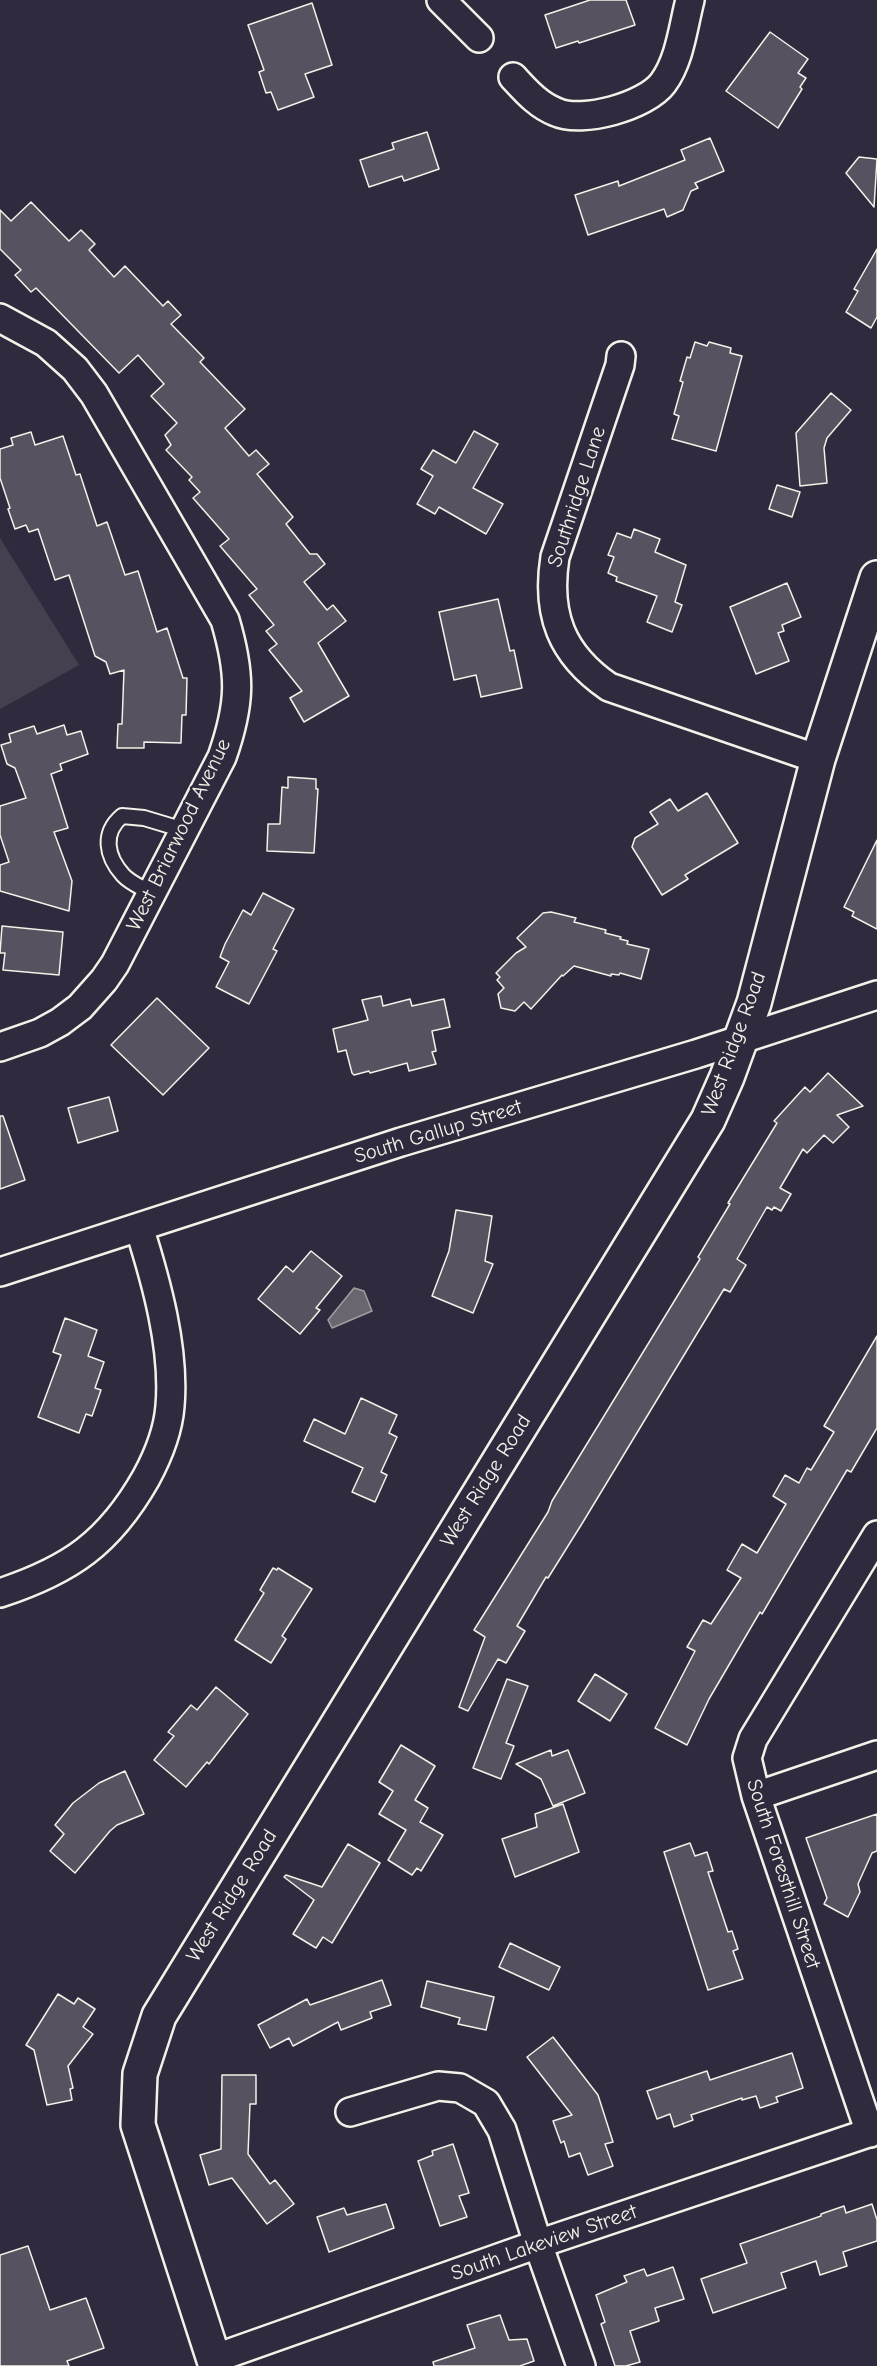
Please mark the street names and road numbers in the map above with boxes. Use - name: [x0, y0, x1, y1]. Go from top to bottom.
- street label: Southridge Lane: [542, 423, 612, 571]
- street label: West Briarwood Avenue: [121, 735, 237, 935]
- street label: West Ridge Road: [696, 969, 772, 1119]
- street label: South Gallup Street: [351, 1094, 525, 1170]
- street label: West Ridge Road: [435, 1410, 537, 1552]
- street label: South Foresthill Street: [740, 1776, 826, 1972]
- street label: West Ridge Road: [181, 1825, 283, 1967]
- street label: South Lakeview Street: [448, 2199, 640, 2287]

